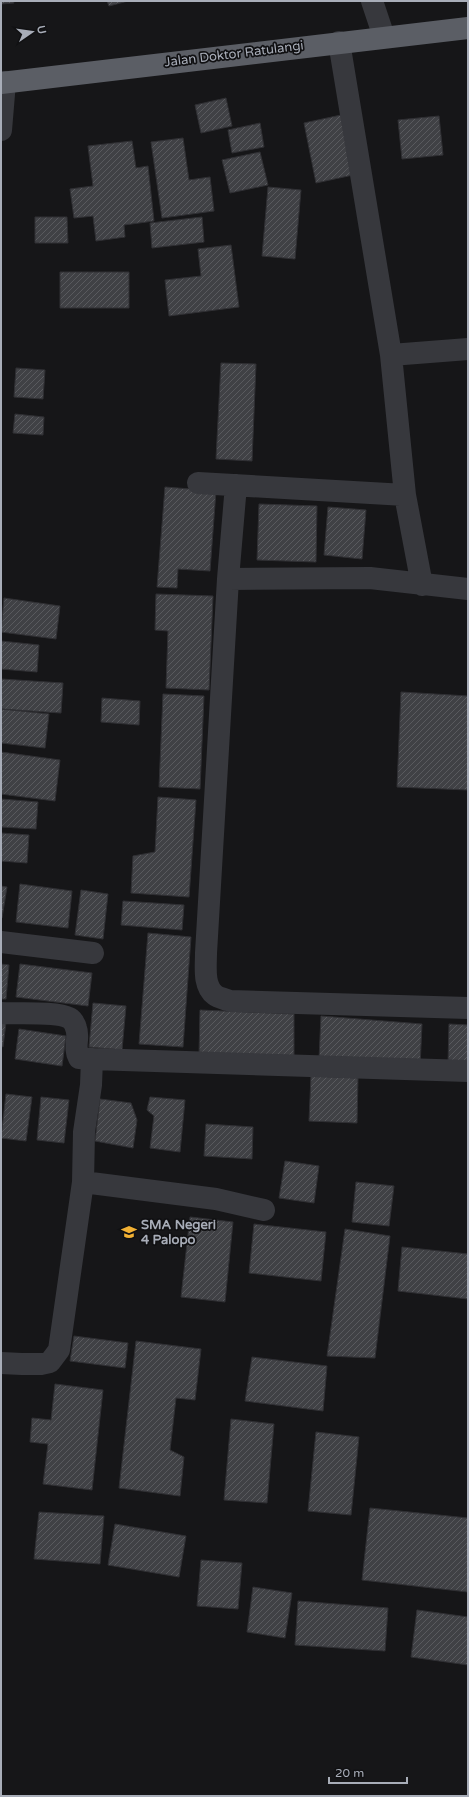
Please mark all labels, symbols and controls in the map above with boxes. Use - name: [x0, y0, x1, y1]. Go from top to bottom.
- north arrow: [12, 12, 52, 52]
- text: U: [34, 24, 49, 35]
- street label: Jalan Doktor Ratulangi: [164, 38, 304, 70]
- place label: SMA Negeri 4 Palopo: [141, 1217, 216, 1248]
- school or university icon: SMA Negeri 4 Palopo: [120, 1223, 138, 1241]
- scale bar: [329, 1759, 407, 1785]
- text: 20 m: [335, 1766, 364, 1780]

